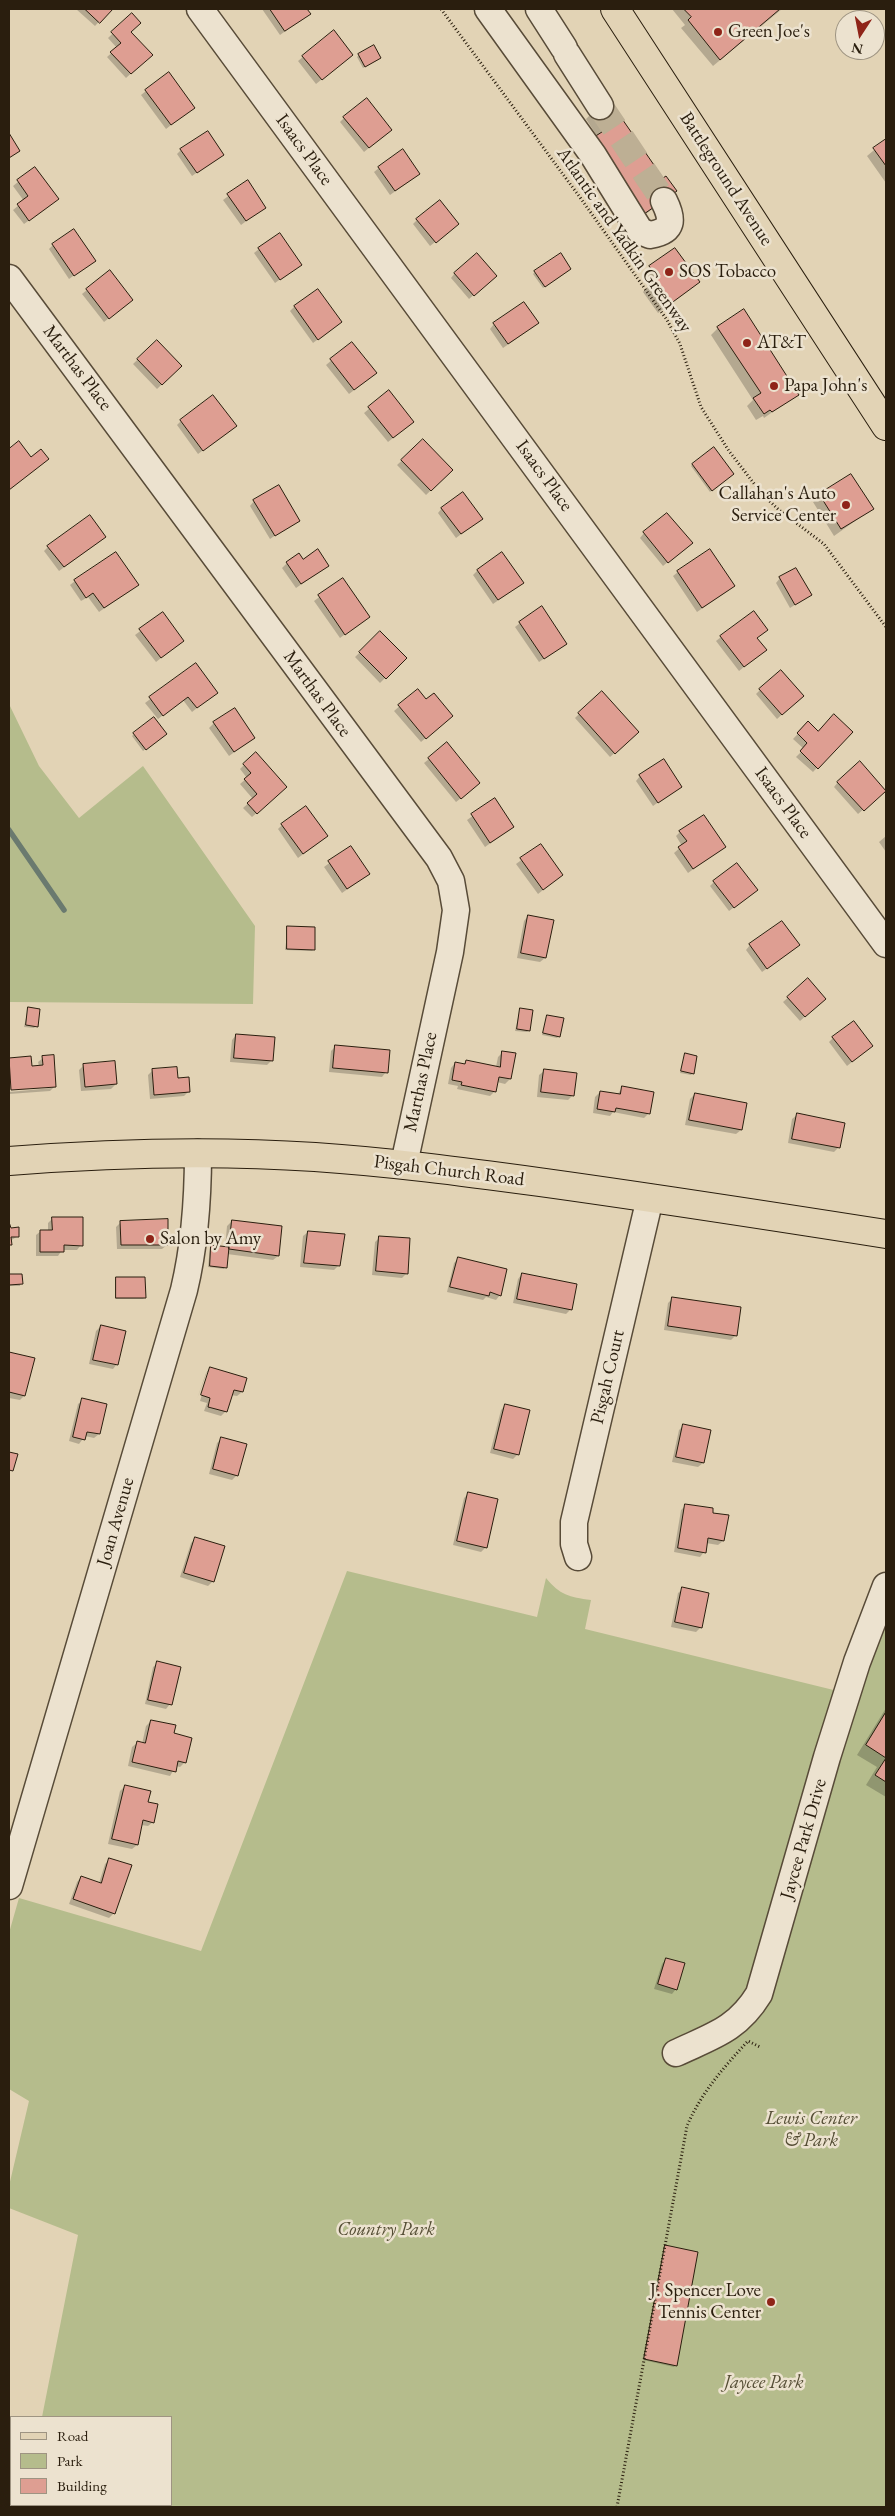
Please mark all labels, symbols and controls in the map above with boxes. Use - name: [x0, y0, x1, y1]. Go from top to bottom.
- north arrow: [835, 10, 885, 60]
- place label: Green Joe's: [728, 21, 810, 43]
- marker: Green Joe's: [712, 26, 724, 38]
- text: N: [850, 39, 865, 59]
- street label: Battleground Avenue: [674, 108, 778, 250]
- street label: Isaacs Place: [270, 110, 338, 190]
- street label: Atlantic and Yadkin Greenway: [551, 143, 697, 337]
- place label: SOS Tobacco: [679, 261, 776, 283]
- marker: SOS Tobacco: [663, 266, 675, 278]
- street label: Marthas Place: [37, 321, 117, 415]
- place label: AT&T: [757, 332, 806, 354]
- marker: AT&T: [741, 337, 753, 349]
- place label: Papa John's: [784, 375, 867, 397]
- marker: Papa John's: [768, 380, 780, 392]
- street label: Isaacs Place: [510, 436, 578, 516]
- place label: Callahan's Auto Service Center: [719, 483, 836, 527]
- marker: Callahan's Auto Service Center: [840, 499, 852, 511]
- street label: Marthas Place: [278, 646, 356, 742]
- street label: Isaacs Place: [749, 763, 817, 843]
- street label: Marthas Place: [399, 1030, 443, 1134]
- street label: Pisgah Church Road: [372, 1150, 526, 1192]
- place label: Salon by Amy: [160, 1228, 261, 1250]
- marker: Salon by Amy: [144, 1233, 156, 1245]
- street label: Pisgah Court: [586, 1328, 630, 1426]
- street label: Joan Avenue: [92, 1475, 140, 1569]
- street label: Jaycee Park Drive: [776, 1776, 832, 1902]
- park label: Lewis Center & Park: [765, 2108, 857, 2152]
- park label: Country Park: [337, 2219, 435, 2241]
- place label: J. Spencer Love Tennis Center: [650, 2280, 761, 2324]
- marker: J. Spencer Love Tennis Center: [765, 2296, 777, 2308]
- park label: Jaycee Park: [724, 2372, 804, 2394]
- legend: [10, 2416, 172, 2506]
- text: Road: [57, 2426, 88, 2445]
- text: Park: [57, 2451, 83, 2470]
- text: Building: [57, 2476, 107, 2495]

